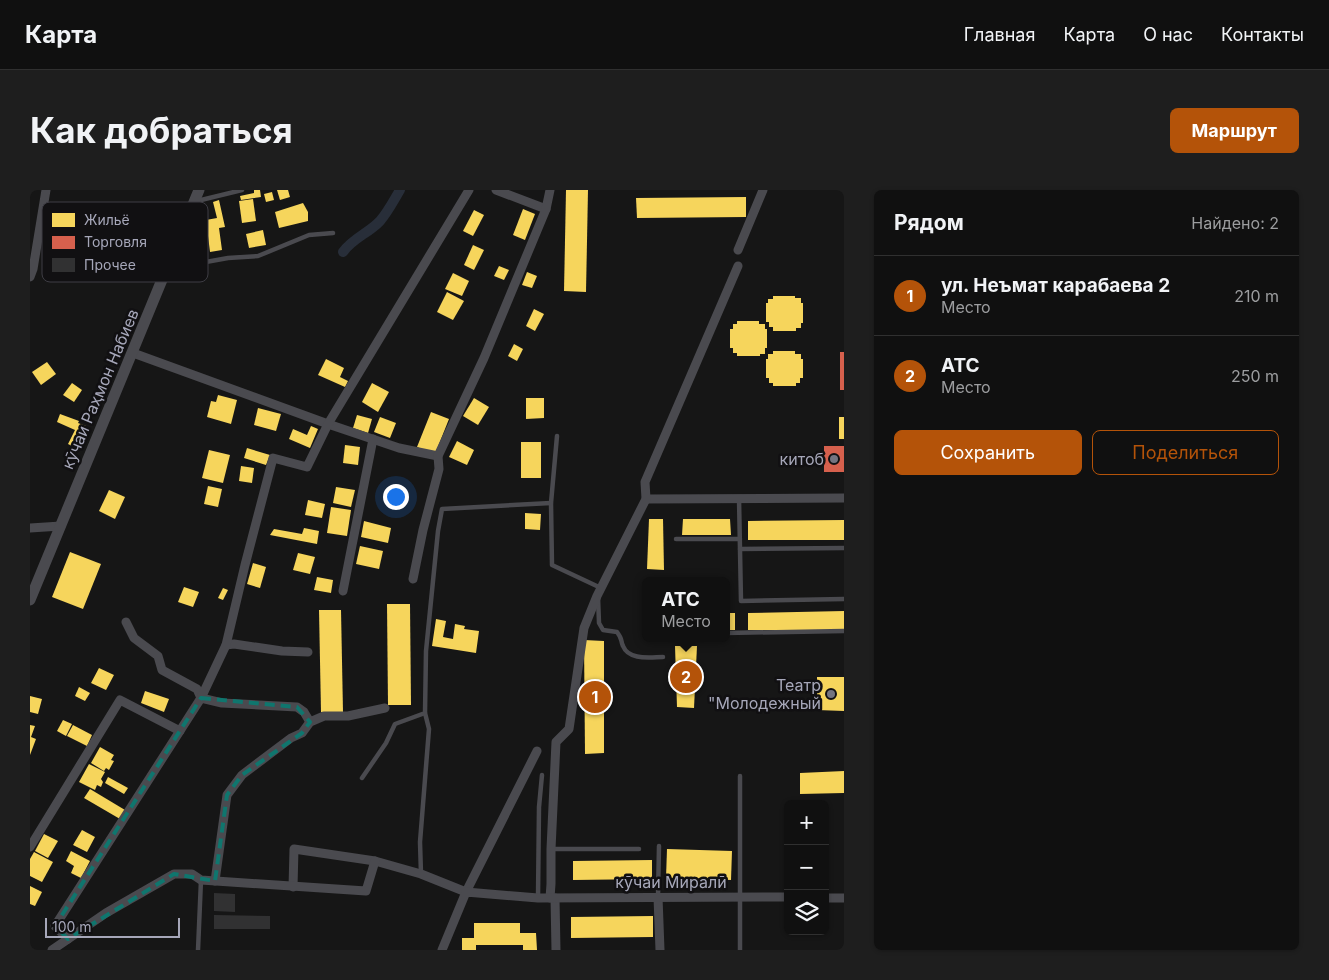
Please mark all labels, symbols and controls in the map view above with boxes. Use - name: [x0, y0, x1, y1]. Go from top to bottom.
- text: Карта: [25, 20, 97, 49]
- text: Главная: [964, 24, 1035, 45]
- text: Карта: [1063, 24, 1115, 45]
- text: О нас: [1143, 24, 1193, 45]
- text: Контакты: [1221, 24, 1304, 45]
- button: Маршрут: [1170, 108, 1299, 153]
- text: Как добраться: [30, 109, 293, 151]
- legend: [42, 202, 208, 282]
- text: Рядом: [894, 210, 964, 235]
- text: Жильё: [84, 211, 130, 228]
- text: Найдено: 2: [1191, 213, 1279, 233]
- text: Торговля: [84, 233, 147, 250]
- text: Прочее: [84, 256, 136, 273]
- text: ул. Неъмат карабаева 2: [941, 274, 1170, 297]
- text: 1: [907, 286, 913, 306]
- text: 210 m: [1234, 286, 1279, 306]
- text: Место: [941, 297, 991, 317]
- street label: кӯчаи Раҳмон Набиев: [57, 306, 143, 472]
- text: АТС: [941, 354, 980, 377]
- text: 2: [905, 366, 915, 386]
- text: 250 m: [1231, 366, 1279, 386]
- text: Место: [941, 377, 991, 397]
- button: Сохранить: [894, 430, 1082, 475]
- button: Поделиться: [1092, 430, 1279, 475]
- place label: китоб: [780, 449, 824, 469]
- marker: китоб: [828, 453, 840, 465]
- your location: [383, 484, 409, 510]
- popup: [642, 577, 730, 642]
- text: АТС: [661, 588, 700, 611]
- text: Место: [661, 611, 711, 631]
- pin: 2: [670, 658, 702, 696]
- place label: Театр "Молодежный: [708, 675, 821, 713]
- pin: 1: [579, 678, 611, 716]
- marker: Театр "Молодежный: [825, 688, 837, 700]
- map controls: [784, 800, 829, 935]
- button: +: [784, 800, 829, 845]
- button: −: [784, 845, 829, 890]
- street label: кӯчаи Миралӣ: [615, 872, 727, 892]
- button: layers: [784, 890, 829, 935]
- scale bar: [45, 915, 180, 938]
- text: 100 m: [52, 918, 92, 935]

